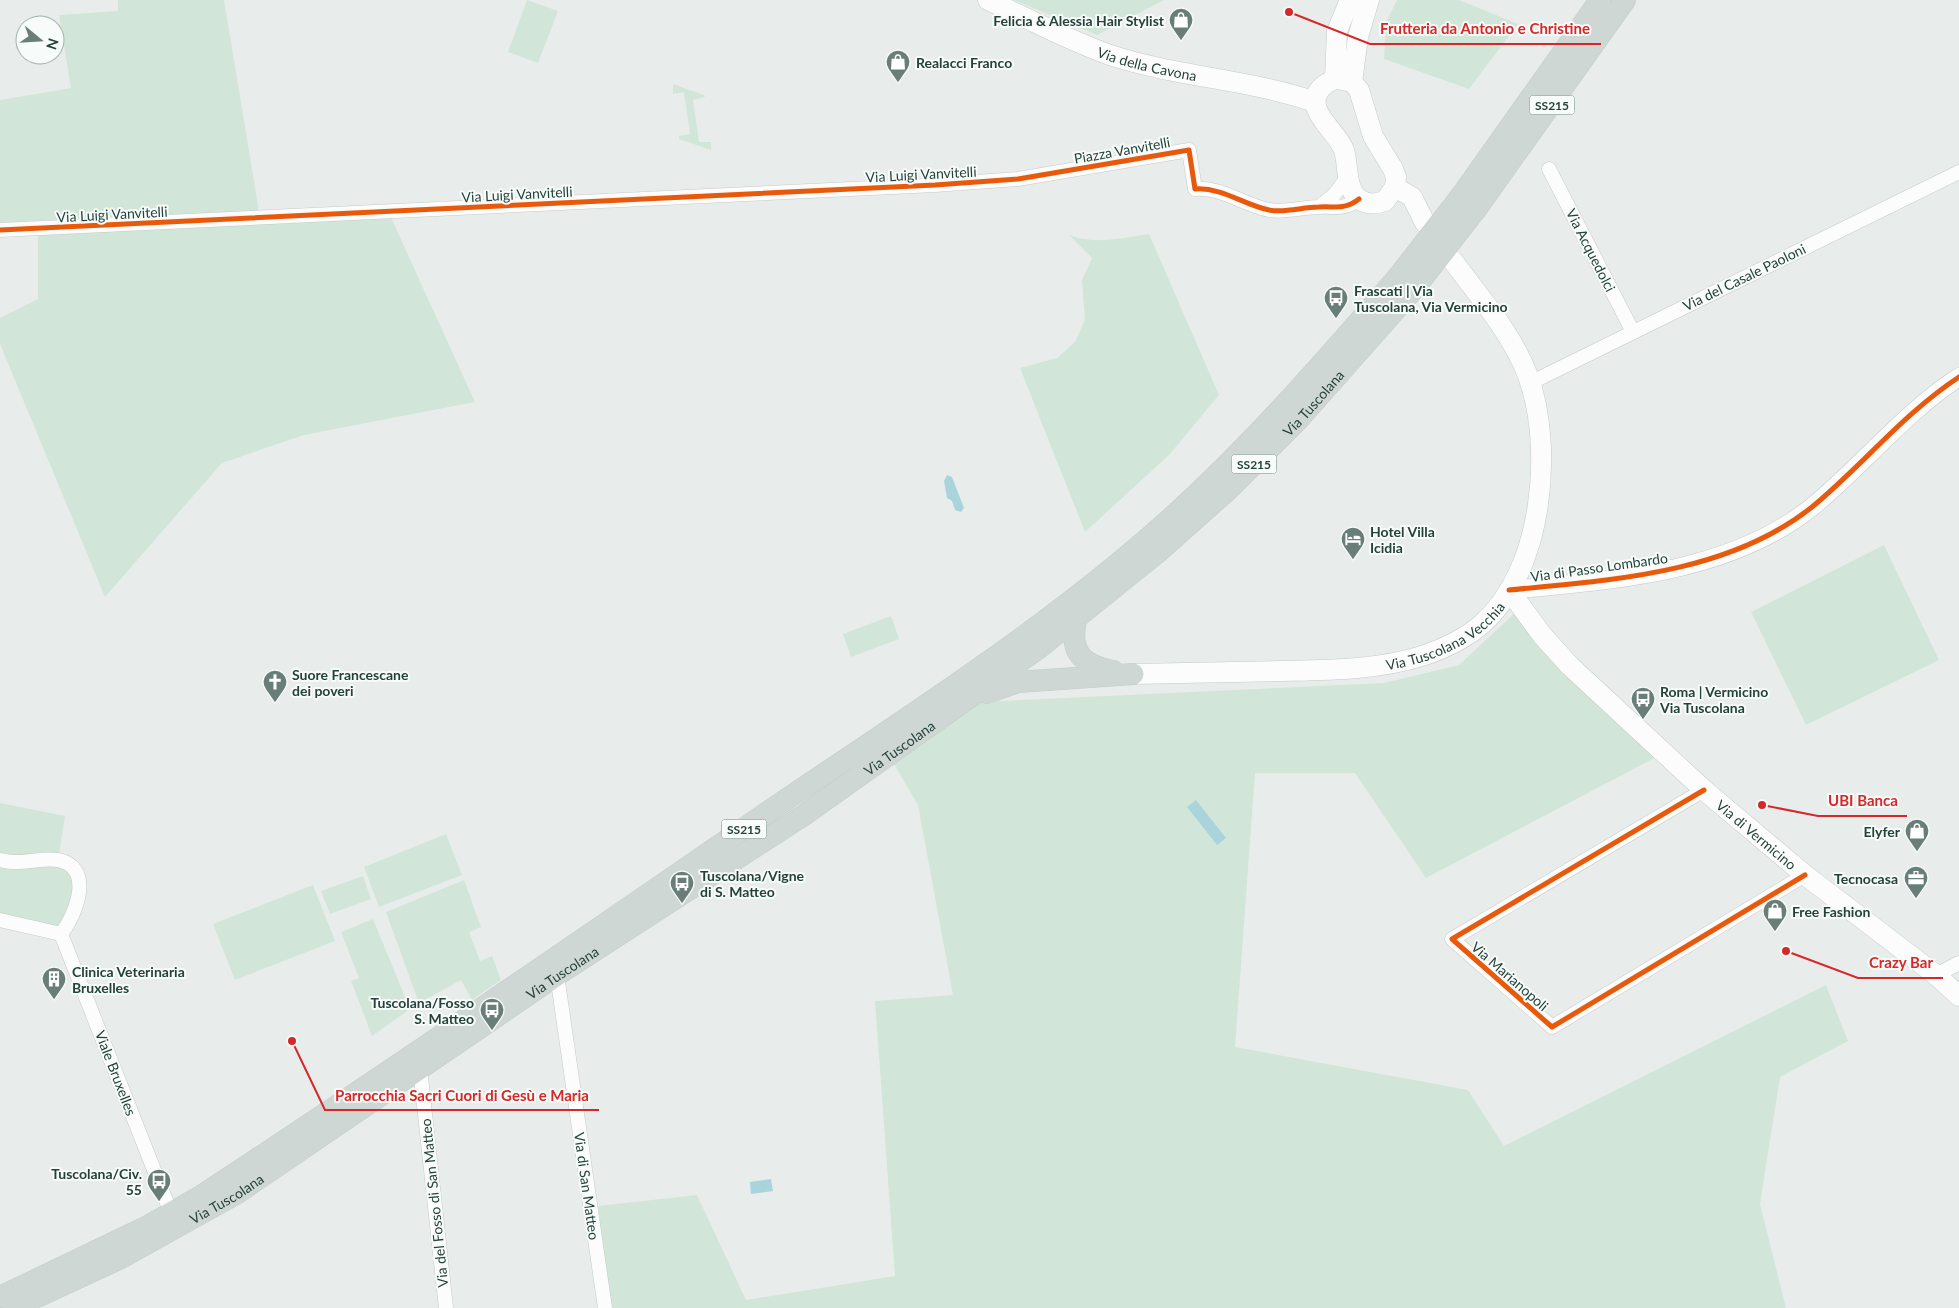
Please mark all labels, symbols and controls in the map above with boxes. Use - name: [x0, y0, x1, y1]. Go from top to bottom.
- shop icon: Felicia & Alessia Hair Stylist: [1168, 7, 1194, 41]
- place label: Felicia & Alessia Hair Stylist: [993, 12, 1165, 29]
- callout: Frutteria da Antonio e Christine: [1370, 14, 1601, 44]
- north arrow: [15, 15, 65, 65]
- text: Frutteria da Antonio e Christine: [1380, 19, 1590, 37]
- text: N: [43, 36, 63, 52]
- street label: Via della Cavona: [1095, 43, 1198, 84]
- shop icon: Realacci Franco: [885, 49, 911, 83]
- place label: Realacci Franco: [916, 54, 1012, 71]
- road number: SS215: [1530, 96, 1574, 114]
- street label: Piazza Vanvitelli: [1073, 133, 1171, 167]
- street label: Via Luigi Vanvitelli: [865, 163, 977, 185]
- street label: Via Luigi Vanvitelli: [461, 183, 573, 205]
- street label: Via Luigi Vanvitelli: [56, 203, 168, 225]
- street label: Via Acquedolci: [1563, 206, 1619, 294]
- street label: Via del Casale Paoloni: [1680, 240, 1808, 314]
- place label: Frascati | Via Tuscolana, Via Vermicino: [1354, 282, 1508, 315]
- bus stop icon: Frascati | Via Tuscolana, Via Vermicino: [1323, 285, 1349, 319]
- street label: Via Tuscolana: [1279, 366, 1347, 439]
- road number: SS215: [1232, 454, 1276, 474]
- place label: Hotel Villa Icidia: [1370, 523, 1435, 556]
- hotel icon: Hotel Villa Icidia: [1340, 526, 1366, 560]
- street label: Via di Passo Lombardo: [1529, 549, 1669, 585]
- street label: Via Tuscolana Vecchia: [1384, 598, 1508, 673]
- place label: Suore Francescane dei poveri: [292, 666, 409, 699]
- church icon: Suore Francescane dei poveri: [262, 669, 288, 703]
- place label: Roma | Vermicino Via Tuscolana: [1659, 683, 1768, 716]
- bus stop icon: Roma | Vermicino Via Tuscolana: [1630, 686, 1656, 720]
- street label: Via Tuscolana: [860, 716, 938, 779]
- callout: UBI Banca: [1818, 786, 1907, 816]
- text: UBI Banca: [1828, 791, 1898, 809]
- street label: Via di Vermicino: [1713, 796, 1800, 873]
- shop icon: Elyfer: [1904, 818, 1930, 852]
- road number: SS215: [722, 820, 766, 839]
- place label: Elyfer: [1864, 823, 1901, 840]
- office icon: Tecnocasa: [1903, 865, 1929, 899]
- place label: Tuscolana/Vigne di S. Matteo: [700, 867, 805, 900]
- bus stop icon: Tuscolana/Vigne di S. Matteo: [669, 870, 695, 904]
- place label: Tecnocasa: [1834, 870, 1898, 887]
- shop icon: Free Fashion: [1762, 898, 1788, 932]
- place label: Free Fashion: [1792, 903, 1870, 920]
- street label: Via Marianopoli: [1468, 938, 1552, 1014]
- street label: Via Tuscolana: [523, 942, 601, 1002]
- callout: Crazy Bar: [1858, 948, 1943, 978]
- text: Crazy Bar: [1869, 953, 1933, 971]
- place label: Clinica Veterinaria Bruxelles: [72, 963, 185, 996]
- building icon: Clinica Veterinaria Bruxelles: [41, 966, 67, 1000]
- place label: Tuscolana/Fosso S. Matteo: [370, 994, 474, 1027]
- bus stop icon: Tuscolana/Fosso S. Matteo: [479, 997, 505, 1031]
- street label: Viale Bruxelles: [92, 1028, 140, 1118]
- callout: Parrocchia Sacri Cuori di Gesù e Maria: [325, 1080, 599, 1110]
- text: Parrocchia Sacri Cuori di Gesù e Maria: [335, 1086, 589, 1104]
- street label: Via del Fosso di San Matteo: [417, 1118, 451, 1288]
- street label: Via di San Matteo: [571, 1131, 603, 1241]
- place label: Tuscolana/Civ. 55: [51, 1165, 142, 1198]
- bus stop icon: Tuscolana/Civ. 55: [146, 1168, 172, 1202]
- street label: Via Tuscolana: [186, 1169, 266, 1227]

